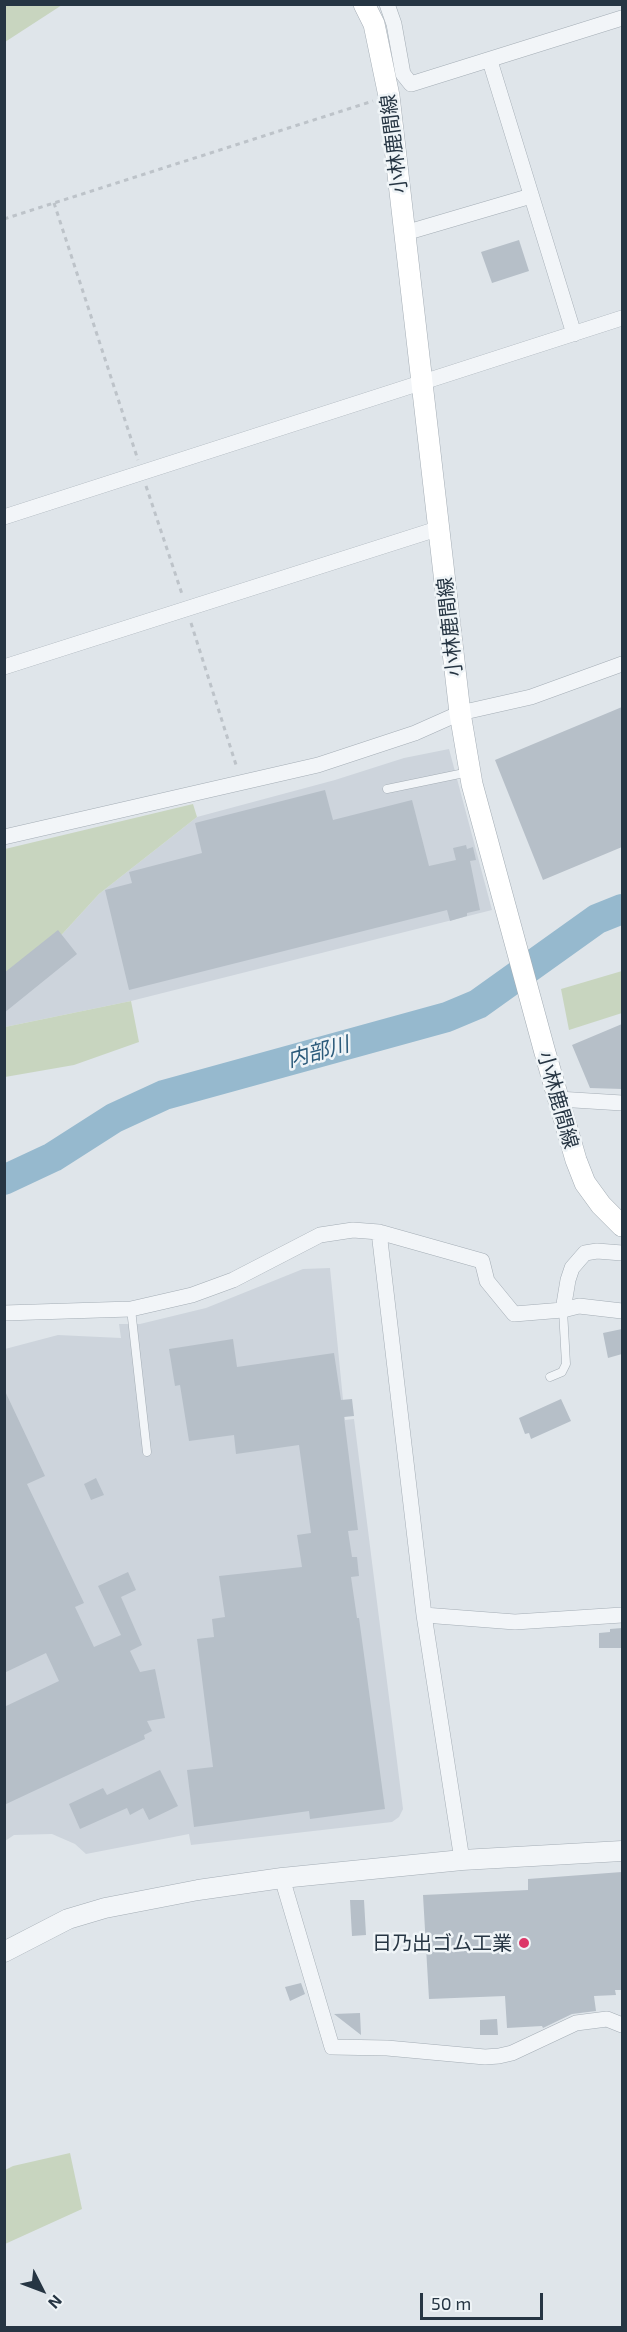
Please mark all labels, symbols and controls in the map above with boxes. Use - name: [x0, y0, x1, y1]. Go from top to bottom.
- street label: 小林鹿間線: [376, 93, 412, 195]
- street label: 小林鹿間線: [433, 576, 467, 678]
- water label: 内部川: [284, 1032, 352, 1072]
- street label: 小林鹿間線: [533, 1049, 583, 1151]
- place label: 日乃出ゴム工業: [372, 1931, 512, 1955]
- marker: 日乃出ゴム工業: [517, 1936, 531, 1950]
- north arrow: [12, 2260, 72, 2320]
- scale bar: [423, 2281, 546, 2319]
- text: N: [45, 2292, 67, 2313]
- text: 50 m: [431, 2292, 471, 2314]

